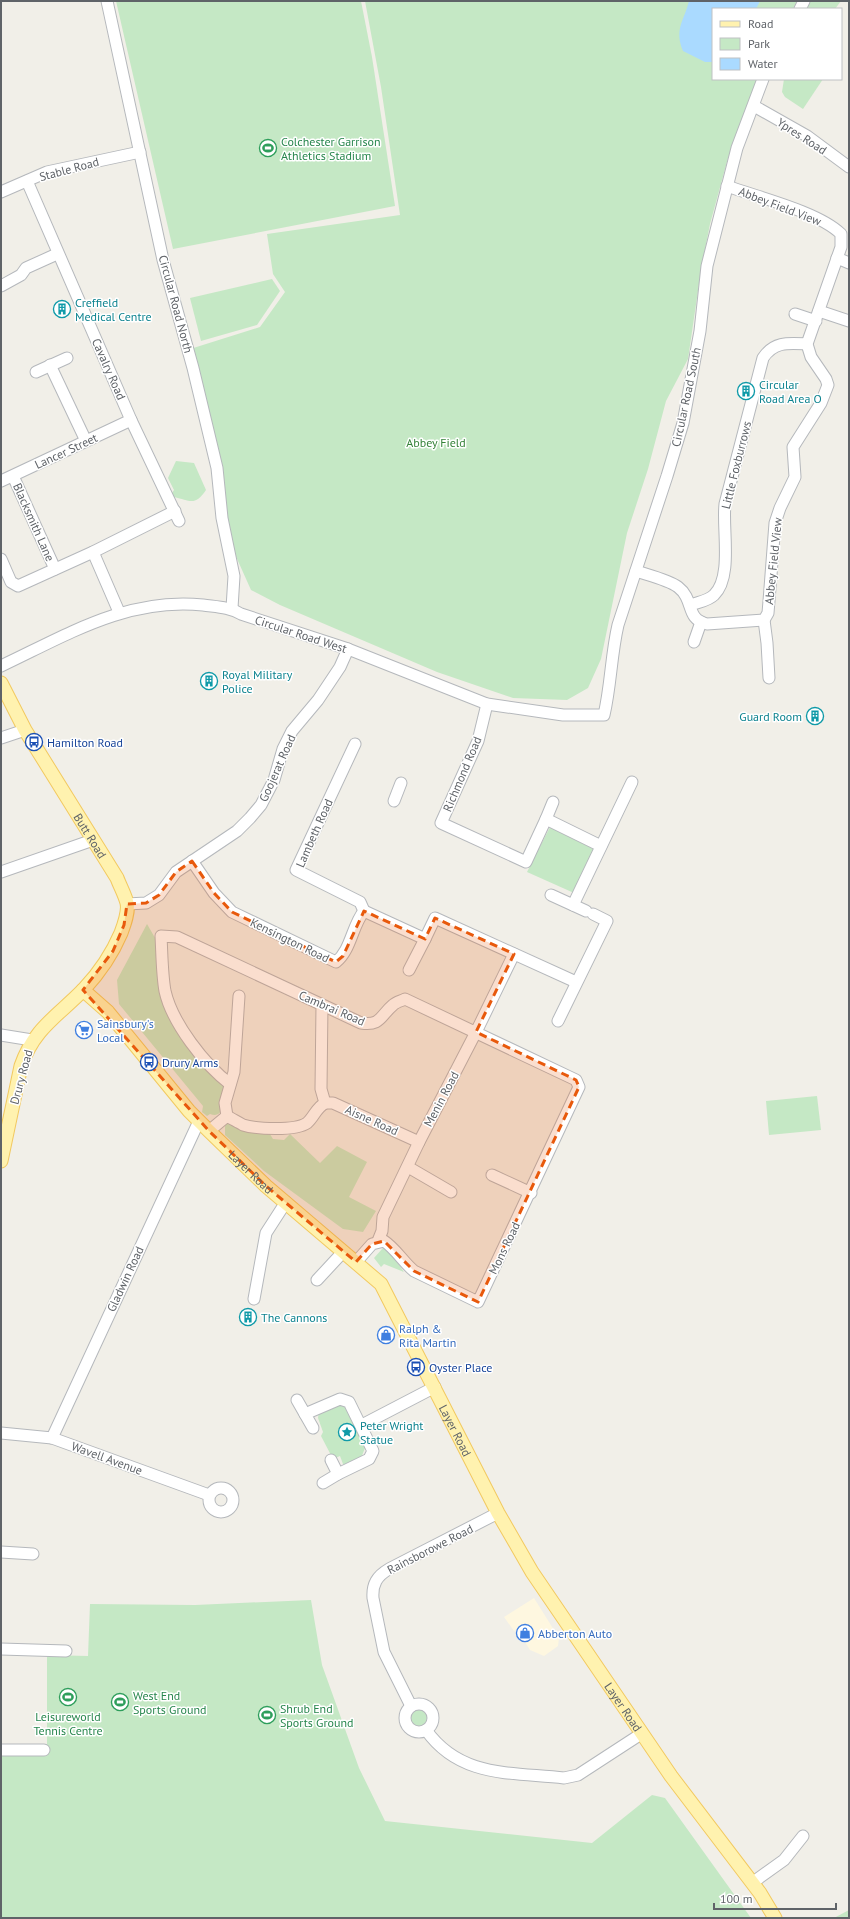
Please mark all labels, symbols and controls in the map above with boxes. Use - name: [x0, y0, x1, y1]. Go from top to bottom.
- legend: [712, 8, 842, 80]
- text: Road: [748, 16, 773, 31]
- text: Park: [748, 36, 770, 51]
- text: Water: [748, 56, 778, 71]
- street label: Ypres Road: [774, 114, 830, 158]
- place label: Colchester Garrison Athletics Stadium: [281, 134, 381, 163]
- sports icon: Colchester Garrison Athletics Stadium: [258, 138, 278, 158]
- street label: Stable Road: [38, 154, 100, 184]
- street label: Abbey Field View: [737, 183, 824, 229]
- street label: Circular Road North: [156, 253, 196, 355]
- place label: Creffield Medical Centre: [75, 295, 152, 324]
- building icon: Creffield Medical Centre: [52, 299, 72, 319]
- street label: Cavalry Road: [89, 336, 129, 402]
- street label: Circular Road South: [668, 346, 704, 448]
- place label: Circular Road Area O: [759, 377, 822, 406]
- building icon: Circular Road Area O: [736, 381, 756, 401]
- street label: Little Foxburrows: [718, 419, 754, 511]
- street label: Lancer Street: [32, 430, 100, 472]
- park label: Abbey Field: [406, 435, 466, 450]
- street label: Blacksmith Lane: [10, 481, 58, 563]
- street label: Abbey Field View: [761, 517, 785, 605]
- street label: Circular Road West: [253, 612, 349, 656]
- place label: Royal Military Police: [222, 667, 293, 696]
- building icon: Royal Military Police: [199, 671, 219, 691]
- building icon: Guard Room: [805, 706, 825, 726]
- place label: Guard Room: [739, 709, 802, 724]
- bus stop icon: Hamilton Road: [24, 732, 44, 752]
- street label: Goojerat Road: [255, 732, 299, 804]
- street label: Richmond Road: [439, 734, 485, 814]
- place label: Hamilton Road: [47, 735, 123, 750]
- street label: Lambeth Road: [292, 796, 336, 870]
- street label: Butt Road: [71, 810, 110, 861]
- street label: Kensington Road: [248, 914, 332, 966]
- street label: Cambrai Road: [297, 987, 367, 1029]
- place label: Sainsbury's Local: [97, 1016, 154, 1045]
- supermarket icon: Sainsbury's Local: [74, 1020, 94, 1040]
- street label: Drury Road: [6, 1048, 36, 1106]
- bus stop icon: Drury Arms: [139, 1052, 159, 1072]
- place label: Drury Arms: [162, 1055, 218, 1070]
- street label: Menin Road: [420, 1069, 462, 1129]
- street label: Aisne Road: [343, 1102, 401, 1138]
- street label: Layer Road: [226, 1147, 277, 1197]
- street label: Mons Road: [485, 1219, 523, 1277]
- street label: Gladwin Road: [103, 1244, 147, 1314]
- building icon: The Cannons: [238, 1307, 258, 1327]
- place label: The Cannons: [261, 1310, 327, 1325]
- place label: Ralph & Rita Martin: [399, 1321, 456, 1350]
- shop icon: Ralph & Rita Martin: [376, 1325, 396, 1345]
- bus stop icon: Oyster Place: [406, 1357, 426, 1377]
- place label: Oyster Place: [429, 1360, 492, 1375]
- street label: Layer Road: [436, 1402, 475, 1459]
- place label: Peter Wright Statue: [360, 1418, 423, 1447]
- place icon: Peter Wright Statue: [337, 1422, 357, 1442]
- street label: Wavell Avenue: [69, 1438, 145, 1478]
- street label: Rainsborowe Road: [384, 1521, 476, 1577]
- shop icon: Abberton Auto: [515, 1623, 535, 1643]
- place label: Abberton Auto: [538, 1626, 612, 1641]
- street label: Layer Road: [602, 1679, 646, 1734]
- sports icon: Leisureworld Tennis Centre: [58, 1687, 78, 1707]
- place label: West End Sports Ground: [133, 1688, 206, 1717]
- sports icon: West End Sports Ground: [110, 1692, 130, 1712]
- place label: Shrub End Sports Ground: [280, 1701, 353, 1730]
- sports icon: Shrub End Sports Ground: [257, 1705, 277, 1725]
- place label: Leisureworld Tennis Centre: [33, 1709, 103, 1738]
- scale bar: [714, 1885, 836, 1911]
- text: 100 m: [720, 1891, 753, 1906]

